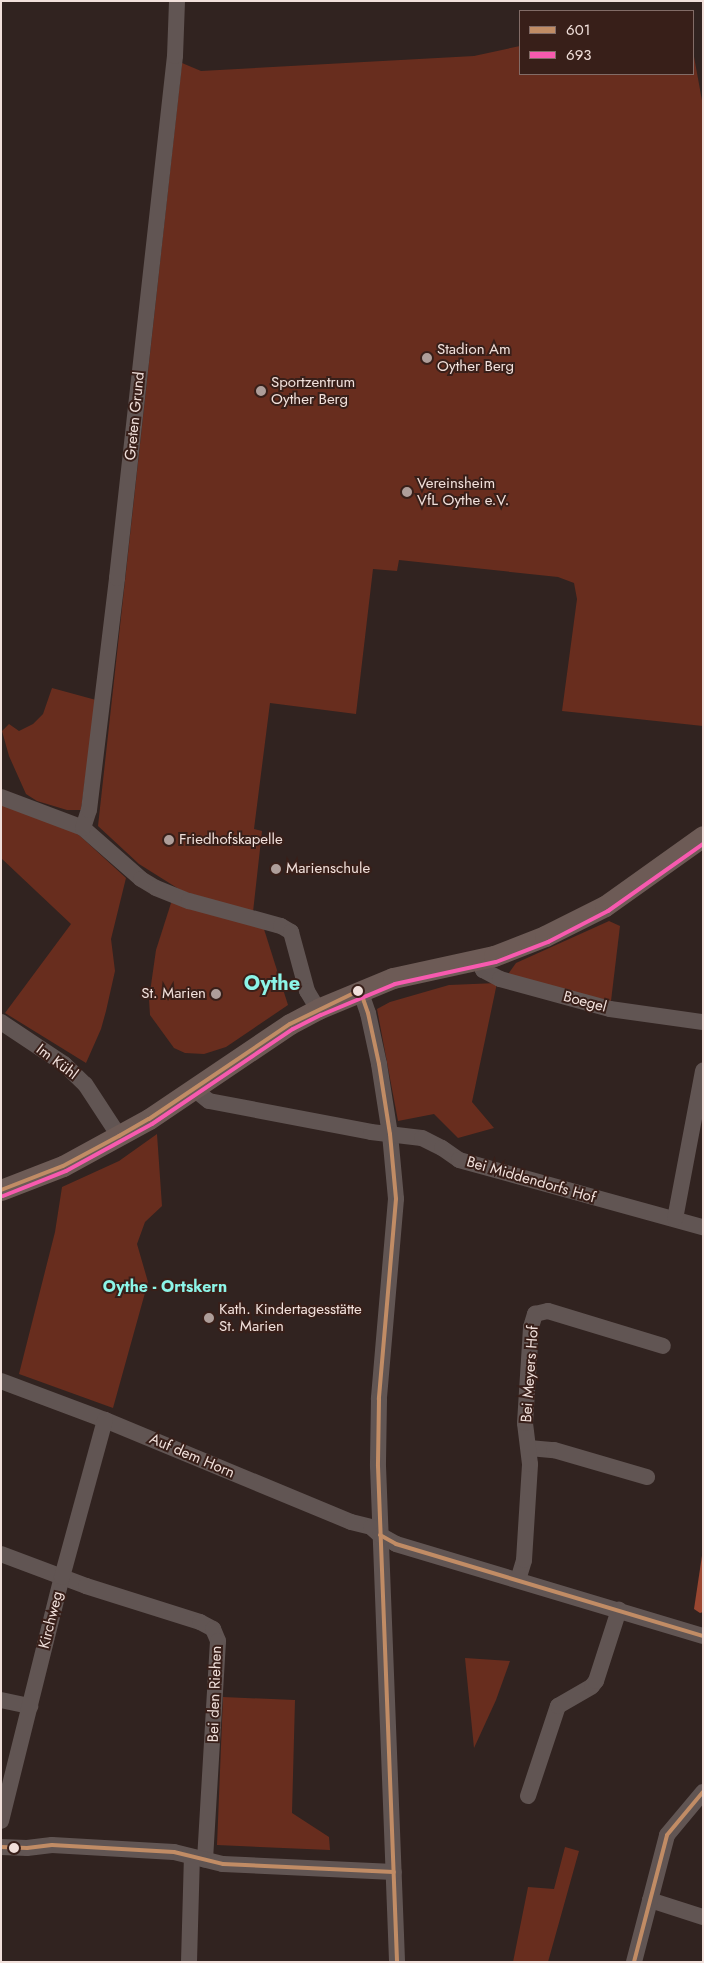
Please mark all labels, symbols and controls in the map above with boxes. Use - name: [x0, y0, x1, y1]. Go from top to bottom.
- legend: [519, 10, 694, 75]
- text: 601: [566, 19, 590, 41]
- text: 693: [566, 44, 591, 66]
- place label: Stadion Am Oyther Berg: [437, 340, 514, 375]
- marker: Stadion Am Oyther Berg: [421, 352, 433, 364]
- street label: Greten Grund: [121, 371, 149, 461]
- place label: Sportzentrum Oyther Berg: [271, 373, 355, 408]
- marker: Sportzentrum Oyther Berg: [255, 385, 267, 397]
- place label: Vereinsheim VfL Oythe e.V.: [417, 474, 509, 509]
- marker: Vereinsheim VfL Oythe e.V.: [401, 486, 413, 498]
- place label: Friedhofskapelle: [179, 831, 283, 849]
- marker: Friedhofskapelle: [163, 834, 175, 846]
- place label: Marienschule: [286, 860, 370, 878]
- marker: Marienschule: [270, 863, 282, 875]
- district label: Oythe: [244, 971, 300, 995]
- place label: St. Marien: [141, 985, 206, 1003]
- unlabelled marker: [353, 986, 363, 996]
- marker: St. Marien: [210, 988, 222, 1000]
- street label: Boegel: [561, 988, 609, 1016]
- street label: Im Kühl: [33, 1041, 81, 1083]
- street label: Bei Middendorfs Hof: [465, 1153, 597, 1207]
- district label: Oythe - Ortskern: [103, 1277, 227, 1297]
- place label: Kath. Kindertagesstätte St. Marien: [219, 1300, 362, 1335]
- marker: Kath. Kindertagesstätte St. Marien: [203, 1312, 215, 1324]
- street label: Bei Meyers Hof: [518, 1325, 542, 1423]
- street label: Auf dem Horn: [147, 1430, 237, 1482]
- street label: Kirchweg: [35, 1589, 67, 1651]
- street label: Bei den Riehen: [204, 1645, 226, 1743]
- unlabelled marker: [9, 1843, 19, 1853]

